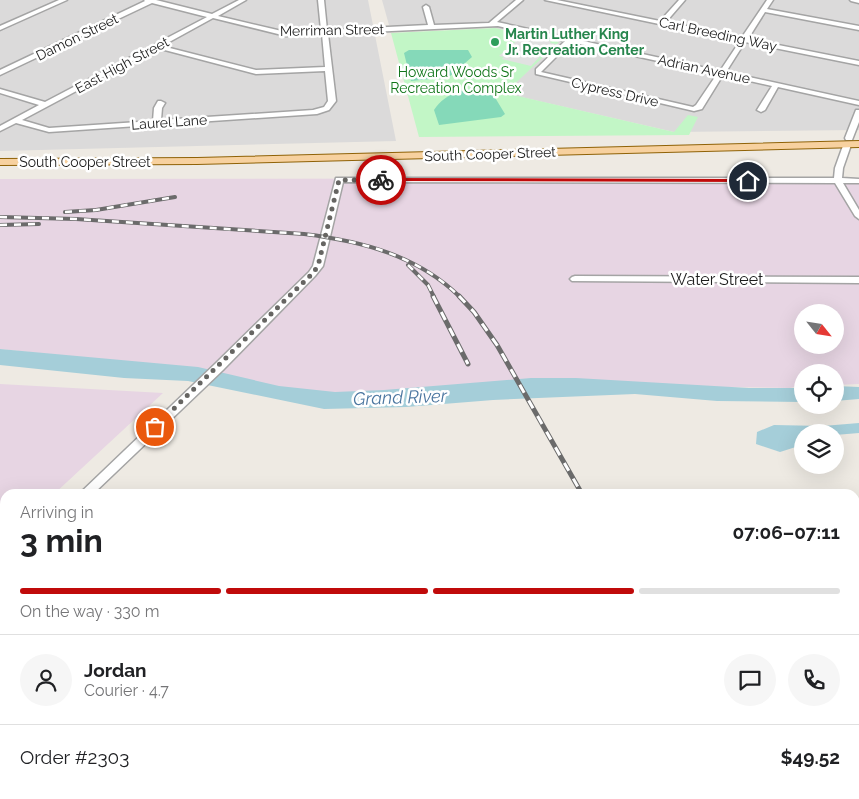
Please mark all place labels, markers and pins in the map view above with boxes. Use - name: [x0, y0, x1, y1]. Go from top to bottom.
- place label: Martin Luther King Jr. Recreation Center: [505, 26, 645, 58]
- marker: Martin Luther King Jr. Recreation Center: [489, 36, 501, 48]
- pin: [727, 160, 769, 202]
- pin: [134, 406, 176, 448]

